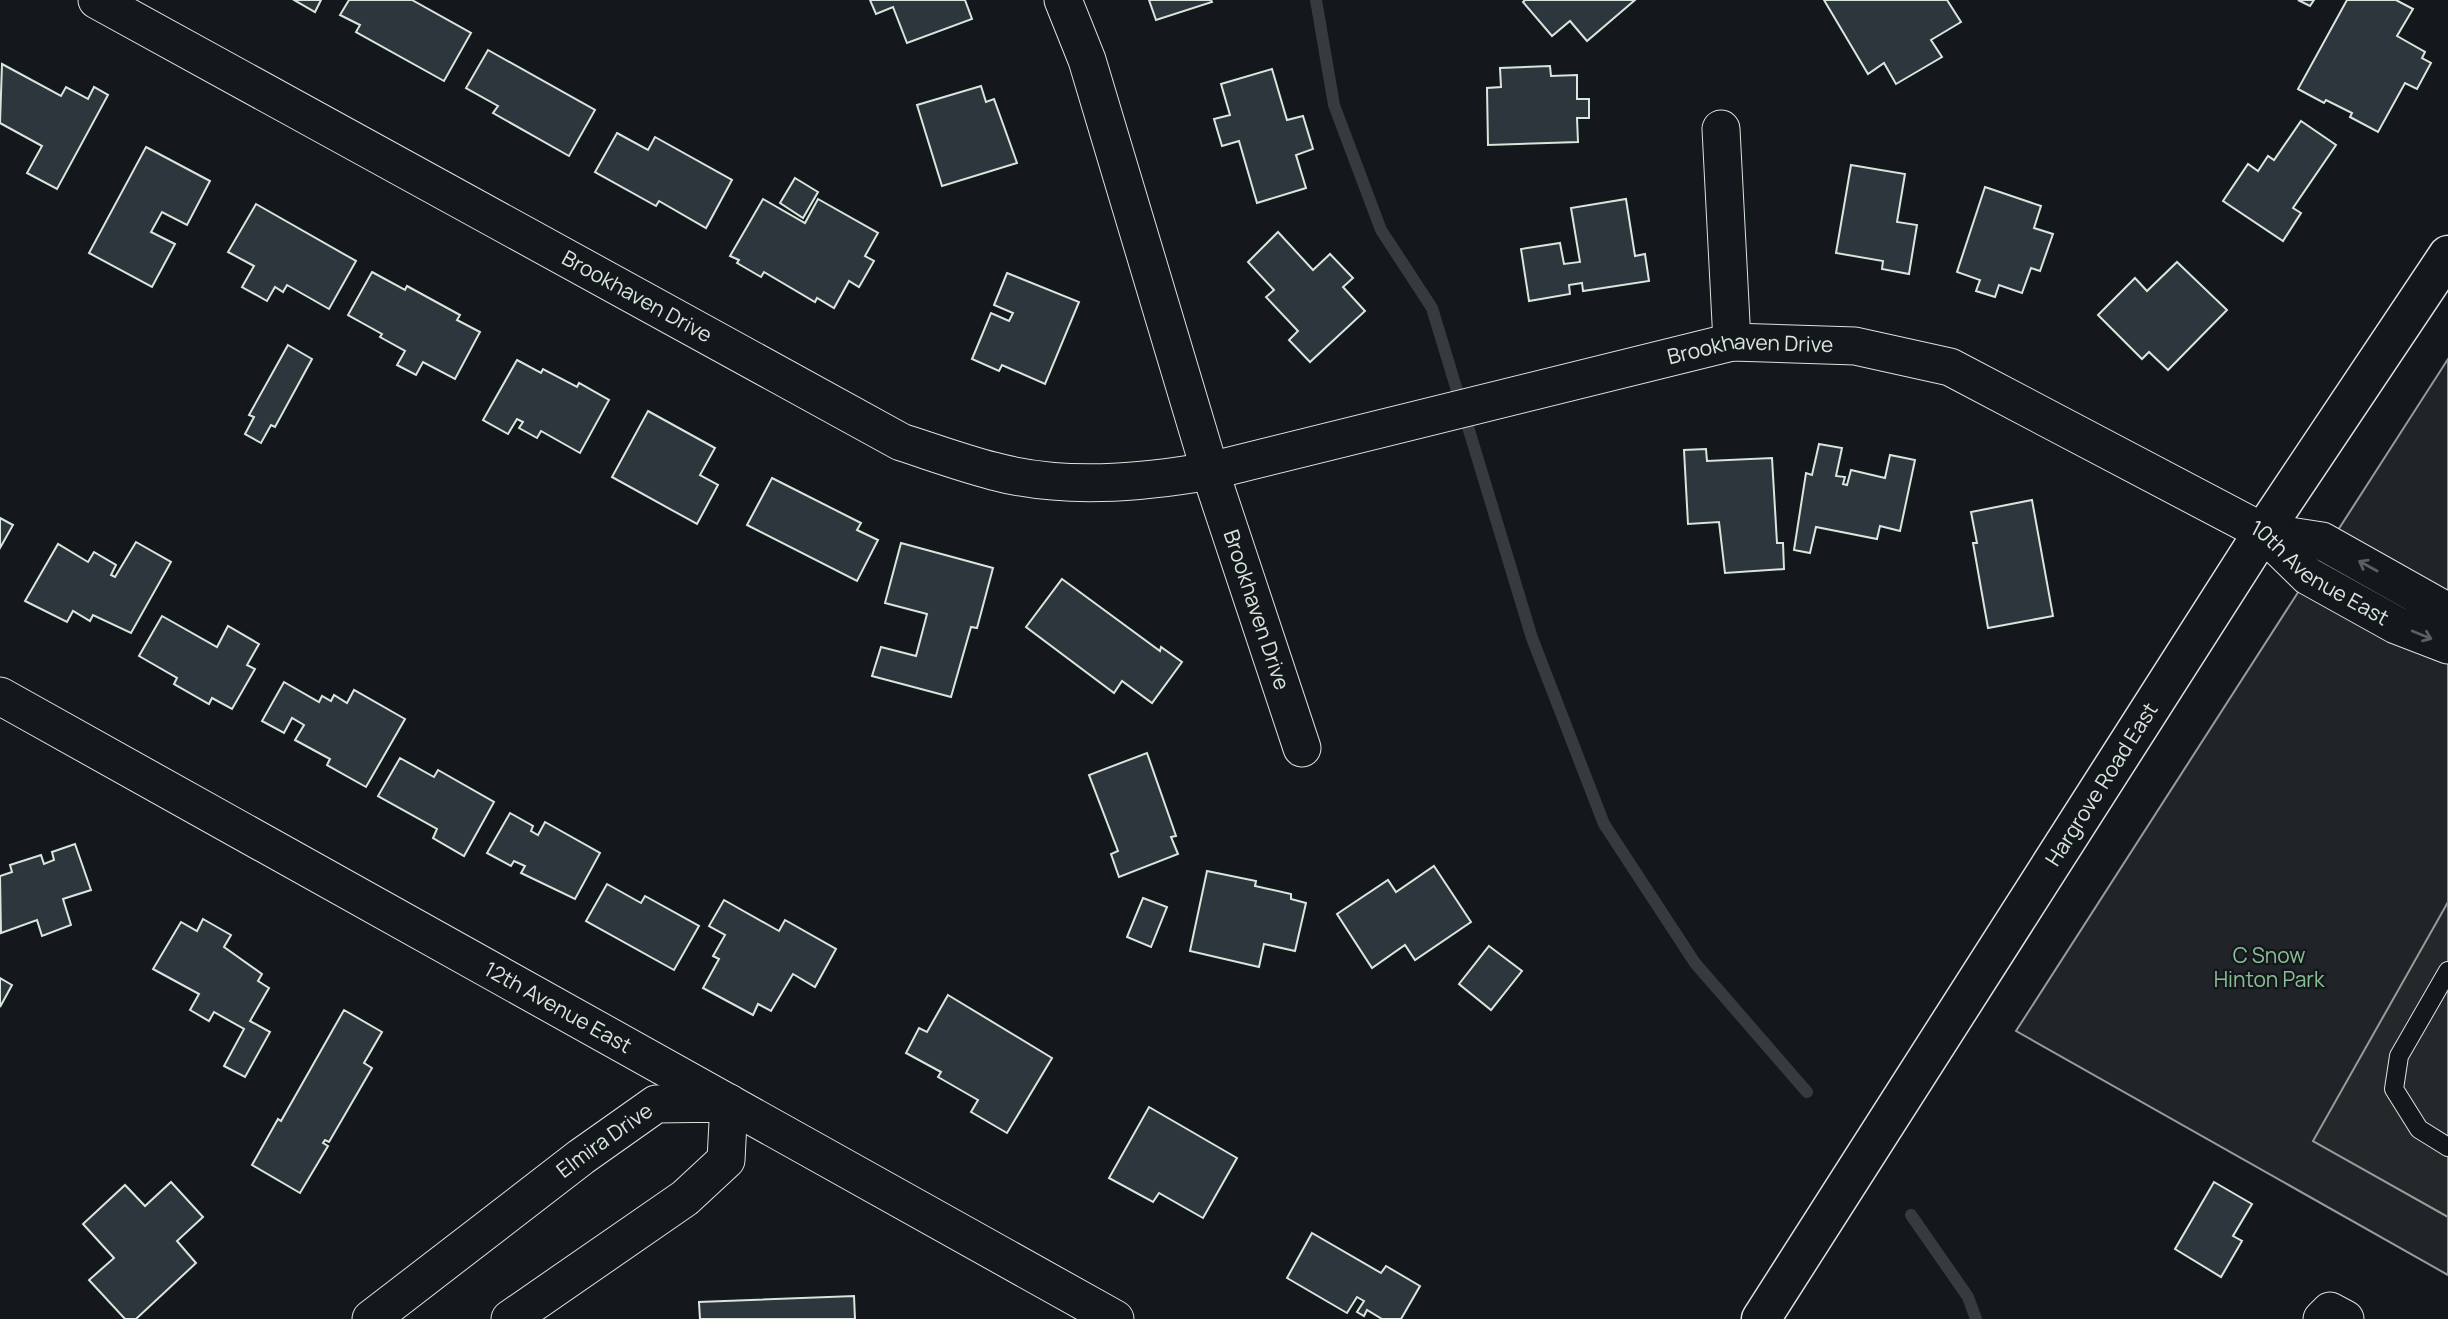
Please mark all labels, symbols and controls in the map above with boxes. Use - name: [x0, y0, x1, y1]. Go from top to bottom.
- street label: Brookhaven Drive: [557, 243, 717, 348]
- street label: Brookhaven Drive: [1664, 327, 1834, 370]
- street label: 10th Avenue East: [2246, 513, 2394, 631]
- street label: Brookhaven Drive: [1217, 526, 1297, 693]
- one-way arrow: [2358, 559, 2378, 573]
- one-way arrow: [2410, 629, 2432, 642]
- street label: Hargrove Road East: [2039, 697, 2164, 871]
- park label: C Snow Hinton Park: [2214, 941, 2325, 993]
- street label: 12th Avenue East: [480, 954, 637, 1059]
- street label: Elmira Drive: [550, 1096, 658, 1184]

